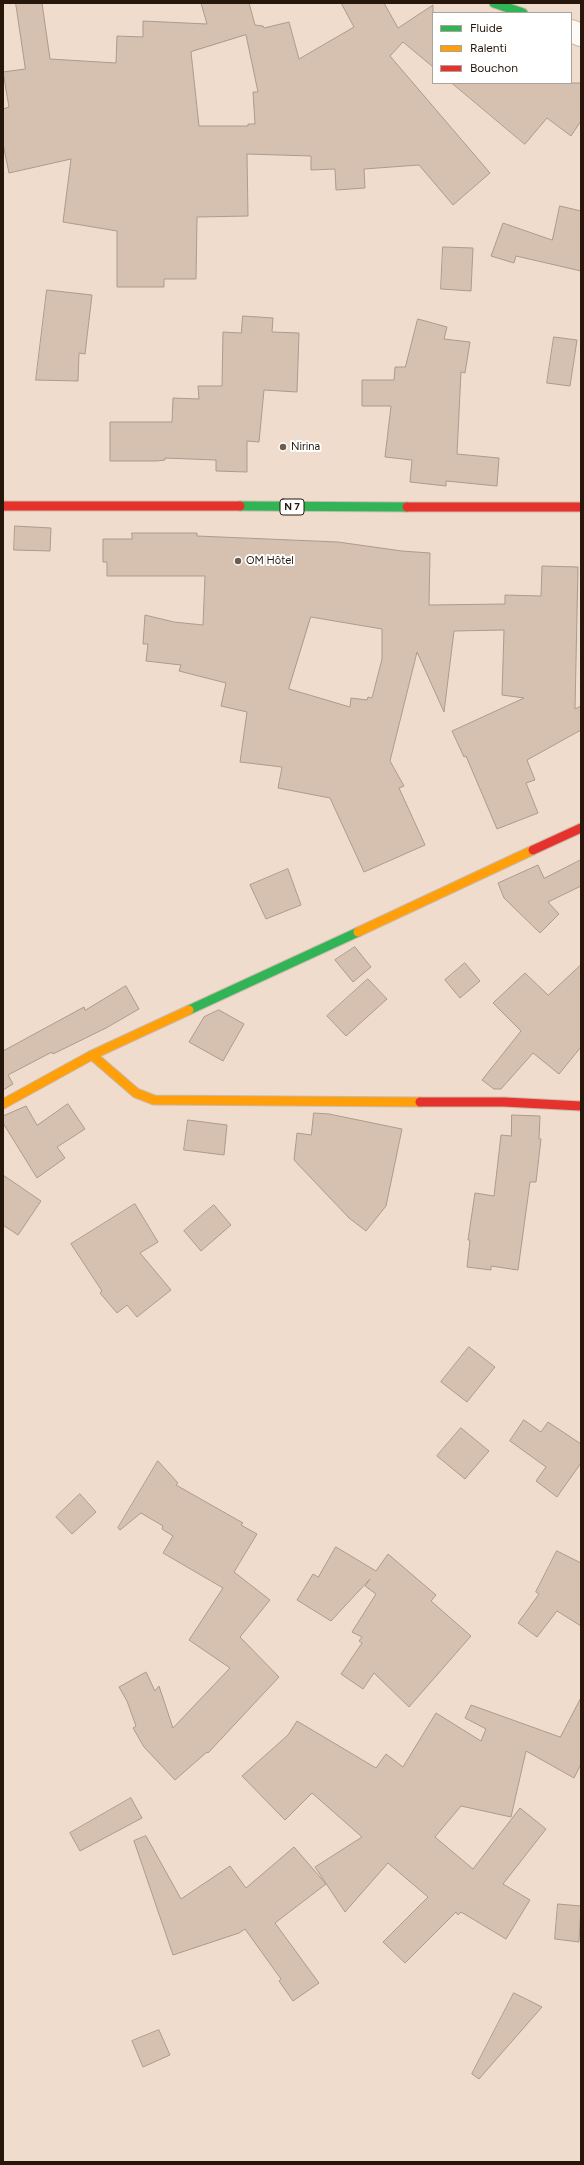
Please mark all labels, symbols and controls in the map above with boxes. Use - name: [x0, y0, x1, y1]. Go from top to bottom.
- legend: [432, 12, 572, 84]
- text: Fluide: [470, 21, 502, 35]
- text: Ralenti: [470, 41, 507, 55]
- text: Bouchon: [470, 61, 518, 75]
- place label: Nirina: [291, 440, 320, 454]
- marker: Nirina: [278, 442, 288, 452]
- road number: N 7: [280, 499, 304, 515]
- place label: OM Hôtel: [246, 554, 294, 568]
- marker: OM Hôtel: [233, 556, 243, 566]

